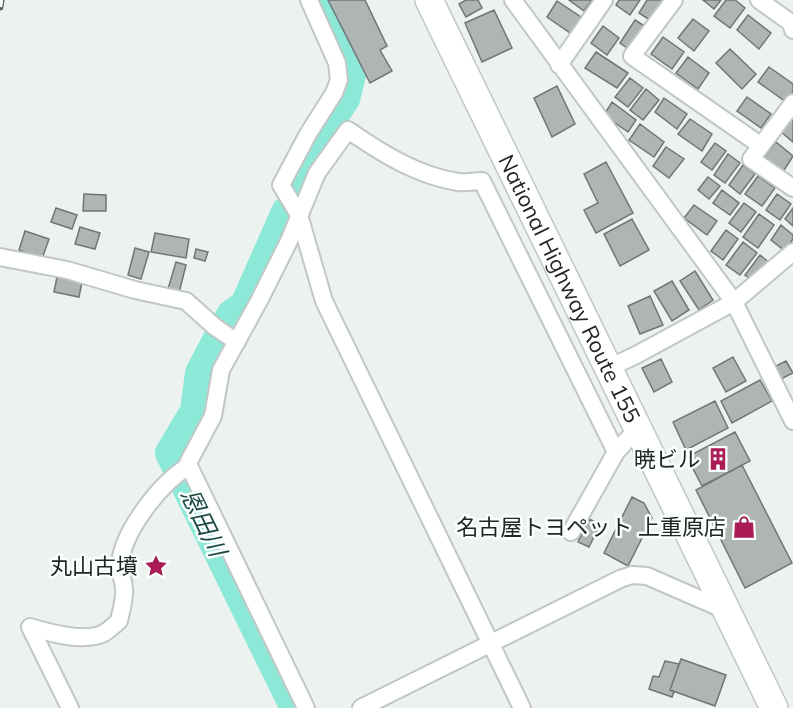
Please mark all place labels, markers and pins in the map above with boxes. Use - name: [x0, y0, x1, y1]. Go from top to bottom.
- place label: 暁ビル: [634, 445, 700, 473]
- building icon: 暁ビル: [705, 446, 731, 472]
- place label: 名古屋トヨペット 上重原店: [456, 513, 726, 541]
- shop icon: 名古屋トヨペット 上重原店: [731, 514, 757, 540]
- place label: 丸山古墳: [50, 552, 138, 580]
- place icon: 丸山古墳: [143, 553, 169, 579]

